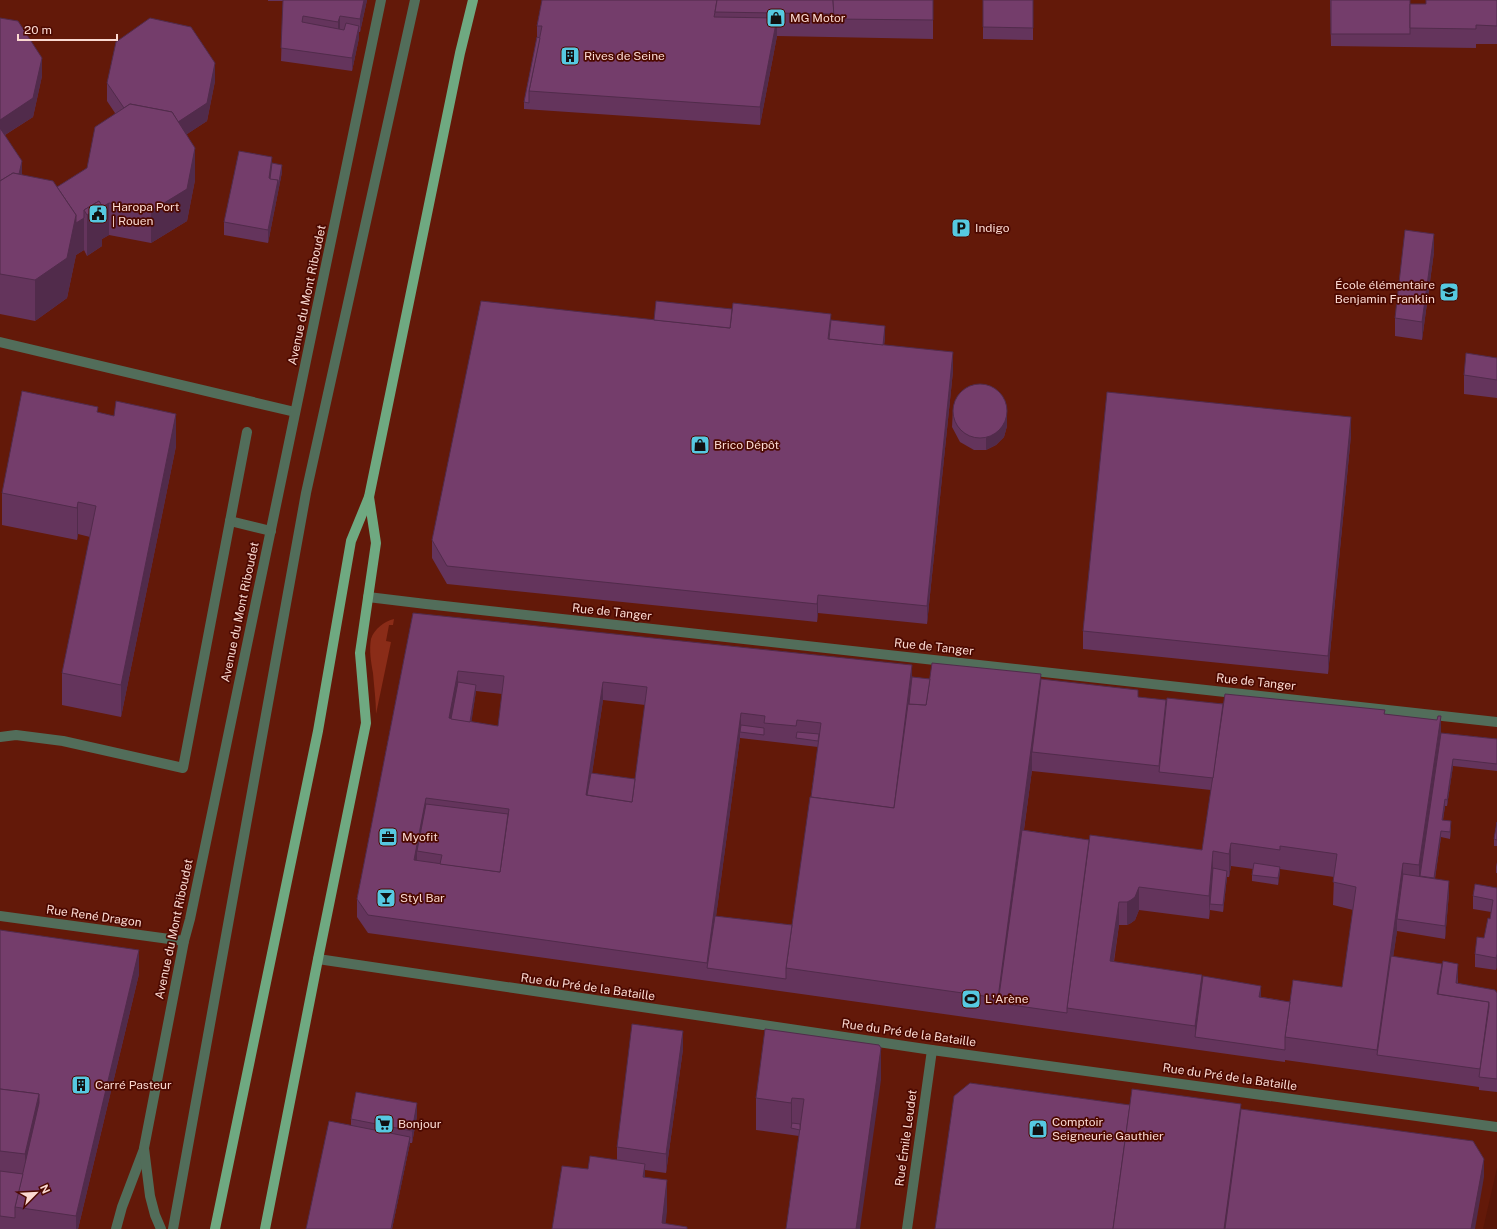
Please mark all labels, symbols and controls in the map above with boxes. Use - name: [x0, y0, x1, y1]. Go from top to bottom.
- shop icon: MG Motor: [765, 7, 787, 29]
- place label: MG Motor: [790, 11, 846, 25]
- scale bar: [18, 16, 117, 42]
- text: 20 m: [24, 23, 52, 37]
- building icon: Rives de Seine: [559, 45, 581, 67]
- place label: Rives de Seine: [584, 49, 665, 63]
- place label: Haropa Port | Rouen: [112, 200, 180, 228]
- public building icon: Haropa Port | Rouen: [87, 203, 109, 225]
- parking icon: Indigo: [950, 217, 972, 239]
- place label: Indigo: [975, 221, 1010, 235]
- street label: Avenue du Mont Riboudet: [285, 223, 329, 366]
- place label: École élémentaire Benjamin Franklin: [1335, 278, 1435, 306]
- school or university icon: École élémentaire Benjamin Franklin: [1438, 281, 1460, 303]
- shop icon: Brico Dépôt: [689, 434, 711, 456]
- place label: Brico Dépôt: [714, 438, 780, 452]
- street label: Avenue du Mont Riboudet: [218, 540, 262, 683]
- street label: Rue de Tanger: [571, 601, 653, 623]
- street label: Rue de Tanger: [893, 636, 975, 658]
- street label: Rue de Tanger: [1215, 671, 1297, 693]
- office icon: Myofit: [377, 826, 399, 848]
- place label: Myofit: [402, 830, 438, 844]
- street label: Avenue du Mont Riboudet: [152, 857, 196, 1000]
- bar icon: Styl Bar: [375, 887, 397, 909]
- place label: Styl Bar: [400, 891, 445, 905]
- street label: Rue René Dragon: [45, 902, 143, 930]
- street label: Rue du Pré de la Bataille: [520, 971, 656, 1003]
- sports icon: L'Arène: [960, 988, 982, 1010]
- place label: L'Arène: [985, 992, 1029, 1006]
- street label: Rue du Pré de la Bataille: [841, 1017, 977, 1049]
- street label: Rue du Pré de la Bataille: [1162, 1061, 1298, 1093]
- building icon: Carré Pasteur: [70, 1074, 92, 1096]
- place label: Carré Pasteur: [95, 1078, 172, 1092]
- street label: Rue Émile Leudet: [892, 1089, 920, 1187]
- supermarket icon: Bonjour: [373, 1113, 395, 1135]
- place label: Comptoir Seigneurie Gauthier: [1052, 1115, 1164, 1143]
- place label: Bonjour: [398, 1117, 442, 1131]
- shop icon: Comptoir Seigneurie Gauthier: [1027, 1118, 1049, 1140]
- north arrow: [16, 1173, 56, 1213]
- text: N: [38, 1183, 52, 1195]

